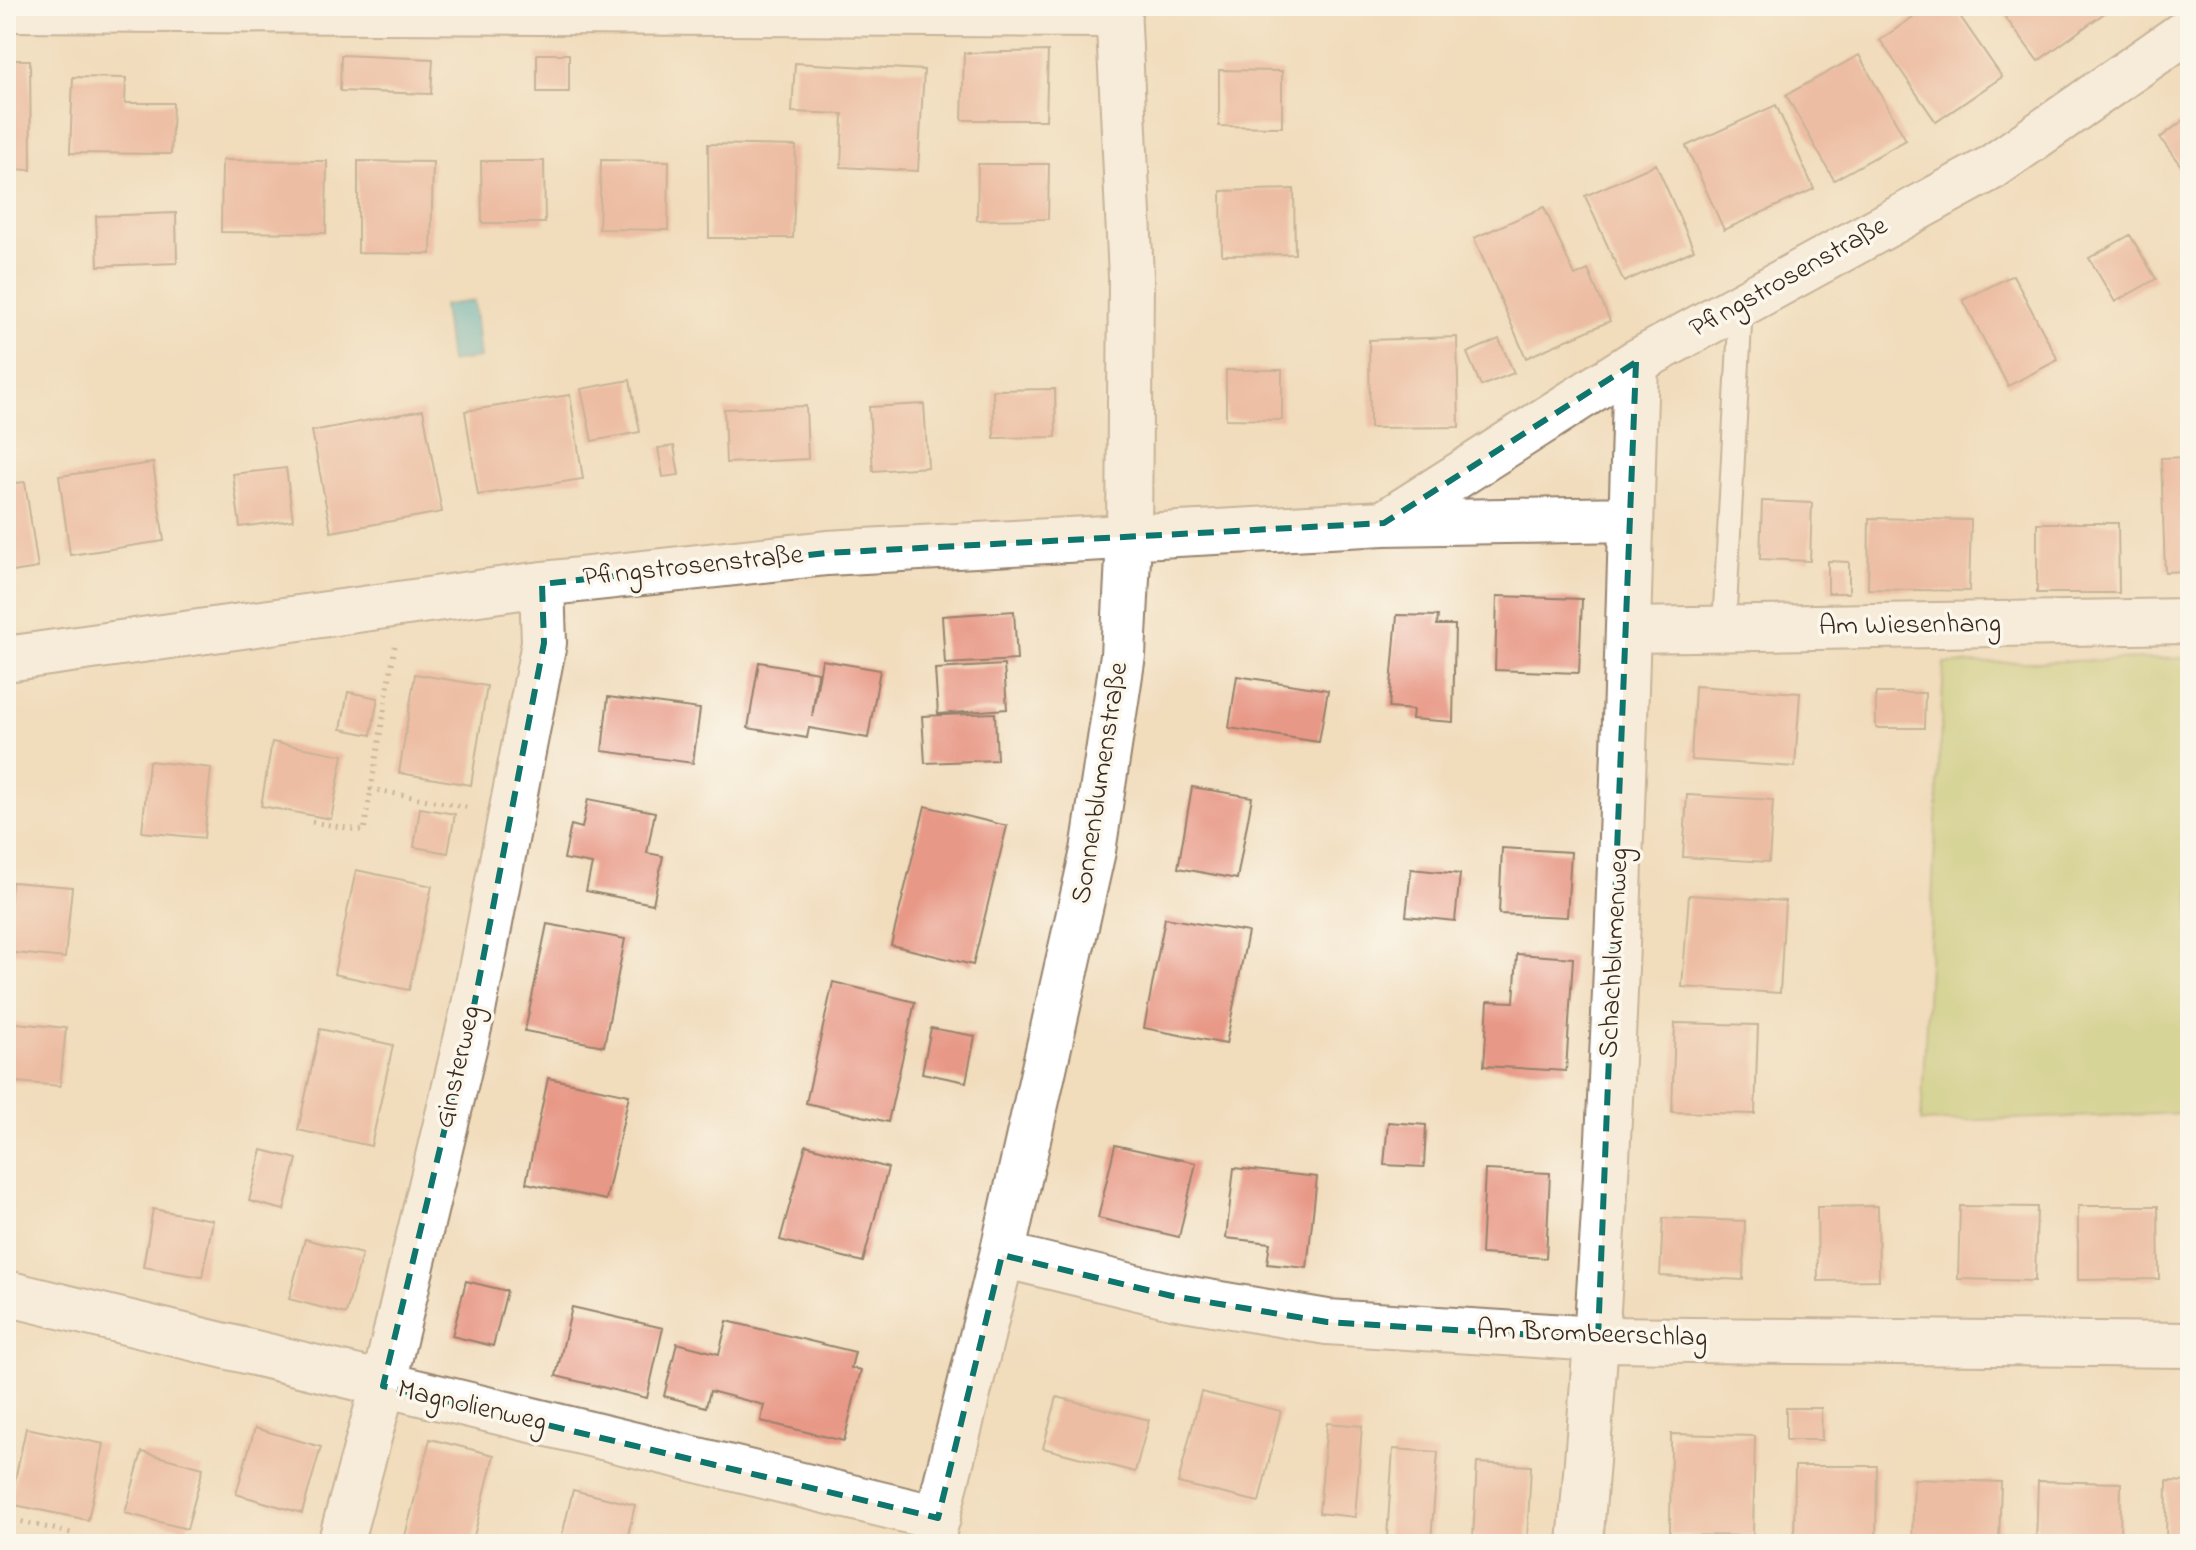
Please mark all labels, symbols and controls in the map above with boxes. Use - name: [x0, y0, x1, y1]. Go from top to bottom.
- street label: Pfingstrosenstraße: [1682, 206, 1896, 350]
- street label: Pfingstrosenstraße: [581, 535, 806, 599]
- street label: Am Wiesenhang: [1819, 604, 2001, 648]
- street label: Sonnenblumenstraße: [1062, 659, 1140, 907]
- street label: Schachblumenweg: [1589, 847, 1641, 1059]
- street label: Ginsterweg: [425, 1002, 493, 1132]
- street label: Am Brombeerschlag: [1476, 1310, 1708, 1360]
- street label: Magnolienweg: [393, 1370, 551, 1444]

